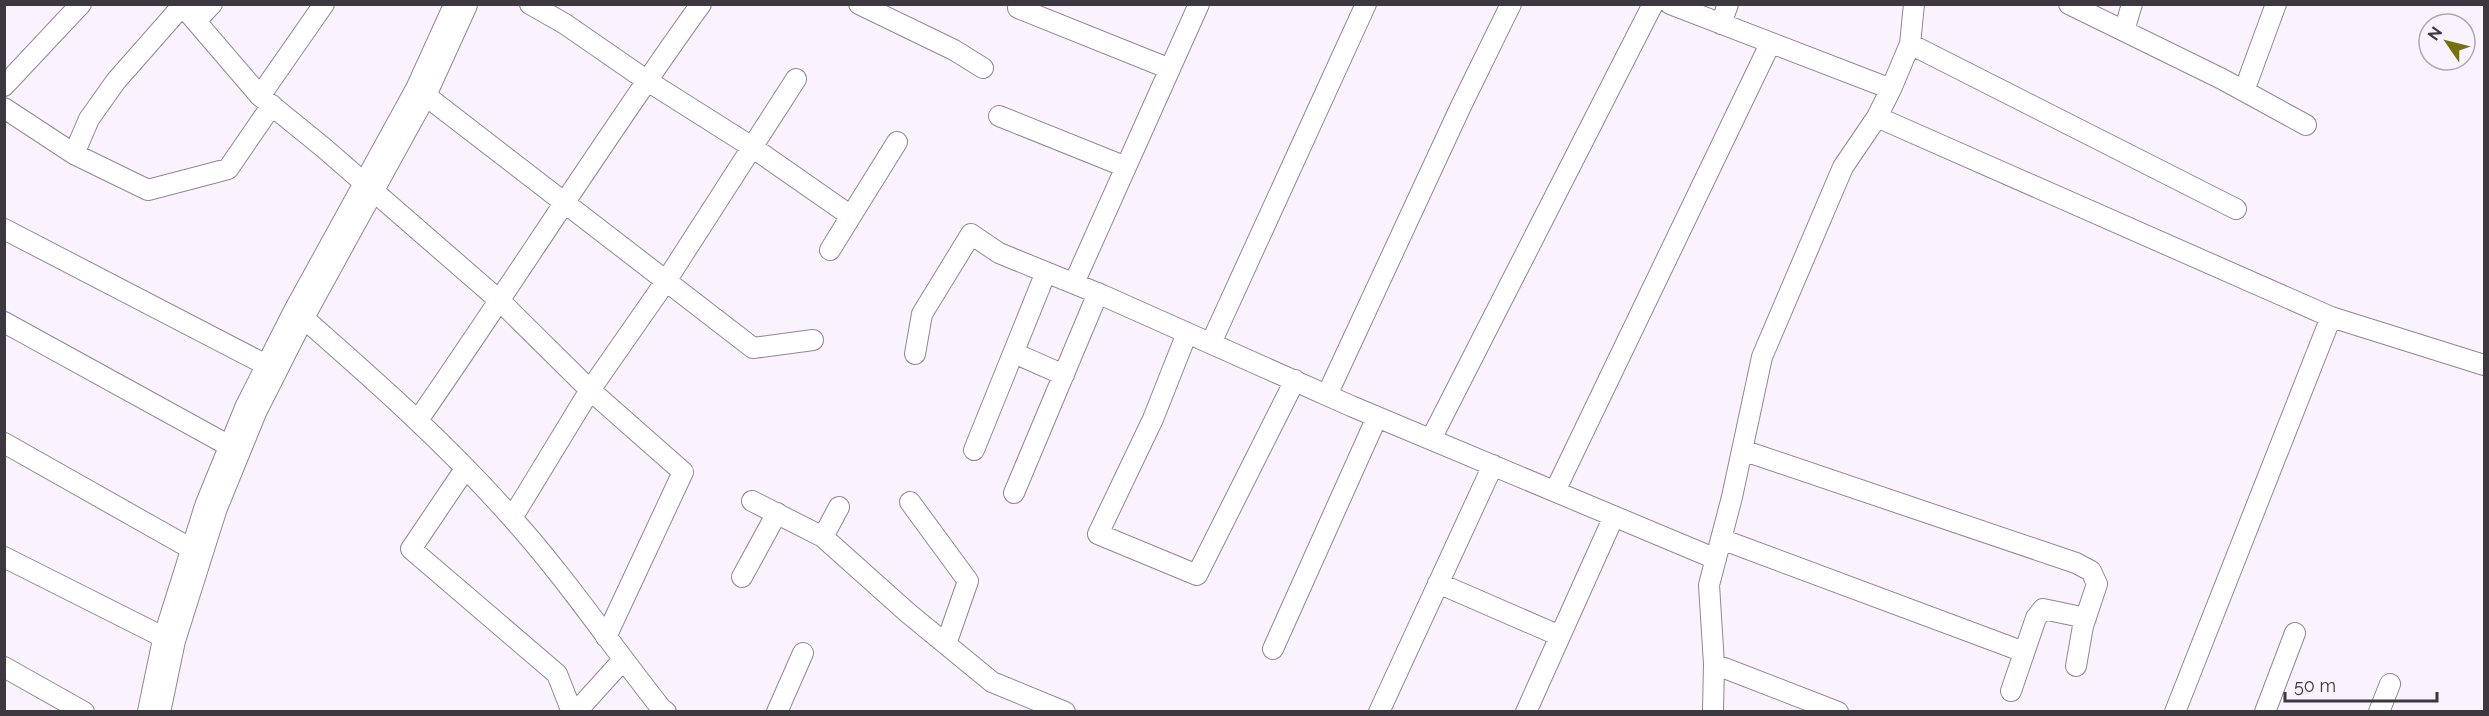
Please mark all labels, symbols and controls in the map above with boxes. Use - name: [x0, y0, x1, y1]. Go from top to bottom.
- north arrow: [2417, 12, 2477, 72]
- text: N: [2424, 23, 2446, 44]
- scale bar: [2285, 665, 2436, 703]
- text: 50 m: [2294, 675, 2336, 696]

